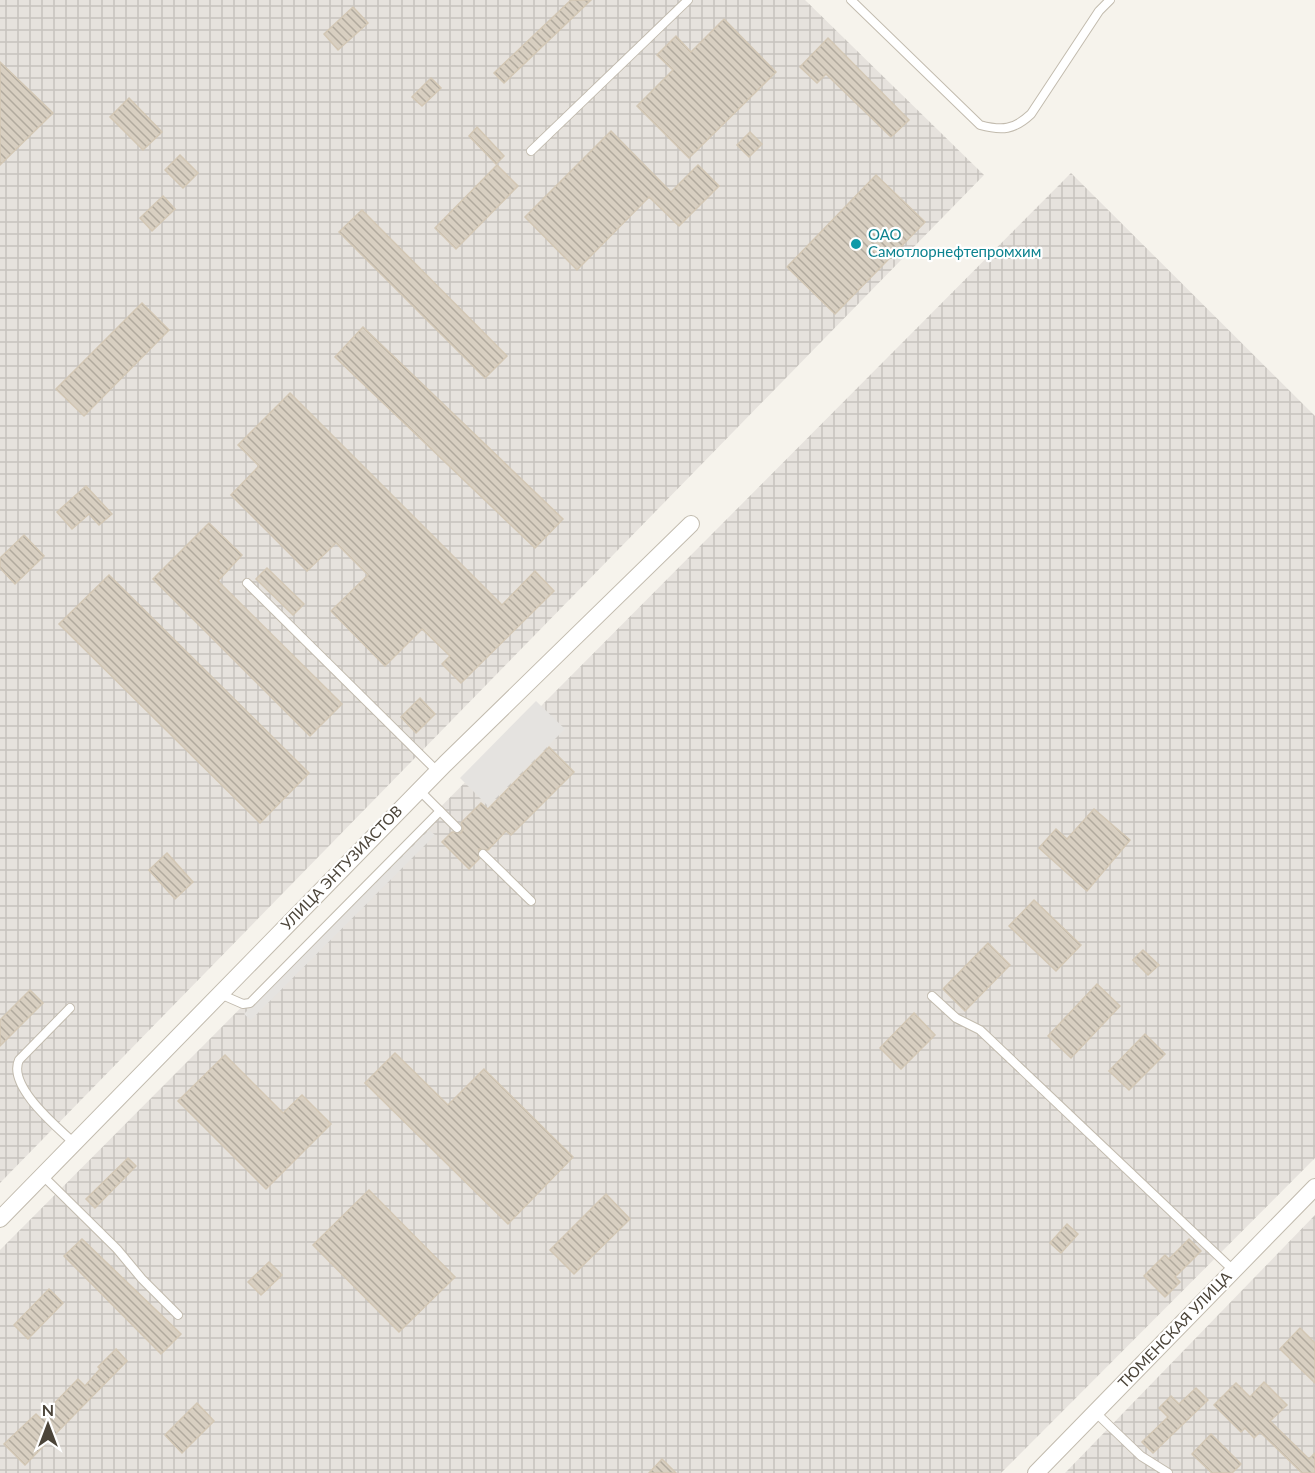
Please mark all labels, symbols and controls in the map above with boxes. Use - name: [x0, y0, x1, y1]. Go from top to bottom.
- place label: ОАО Самотлорнефтепромхим: [868, 225, 1041, 260]
- marker: ОАО Самотлорнефтепромхим: [849, 237, 863, 251]
- street label: УЛИЦА ЭНТУЗИАСТОВ: [277, 801, 406, 933]
- street label: ТЮМЕНСКАЯ УЛИЦА: [1114, 1267, 1235, 1391]
- north arrow: [18, 1395, 78, 1455]
- text: N: [42, 1400, 54, 1419]

